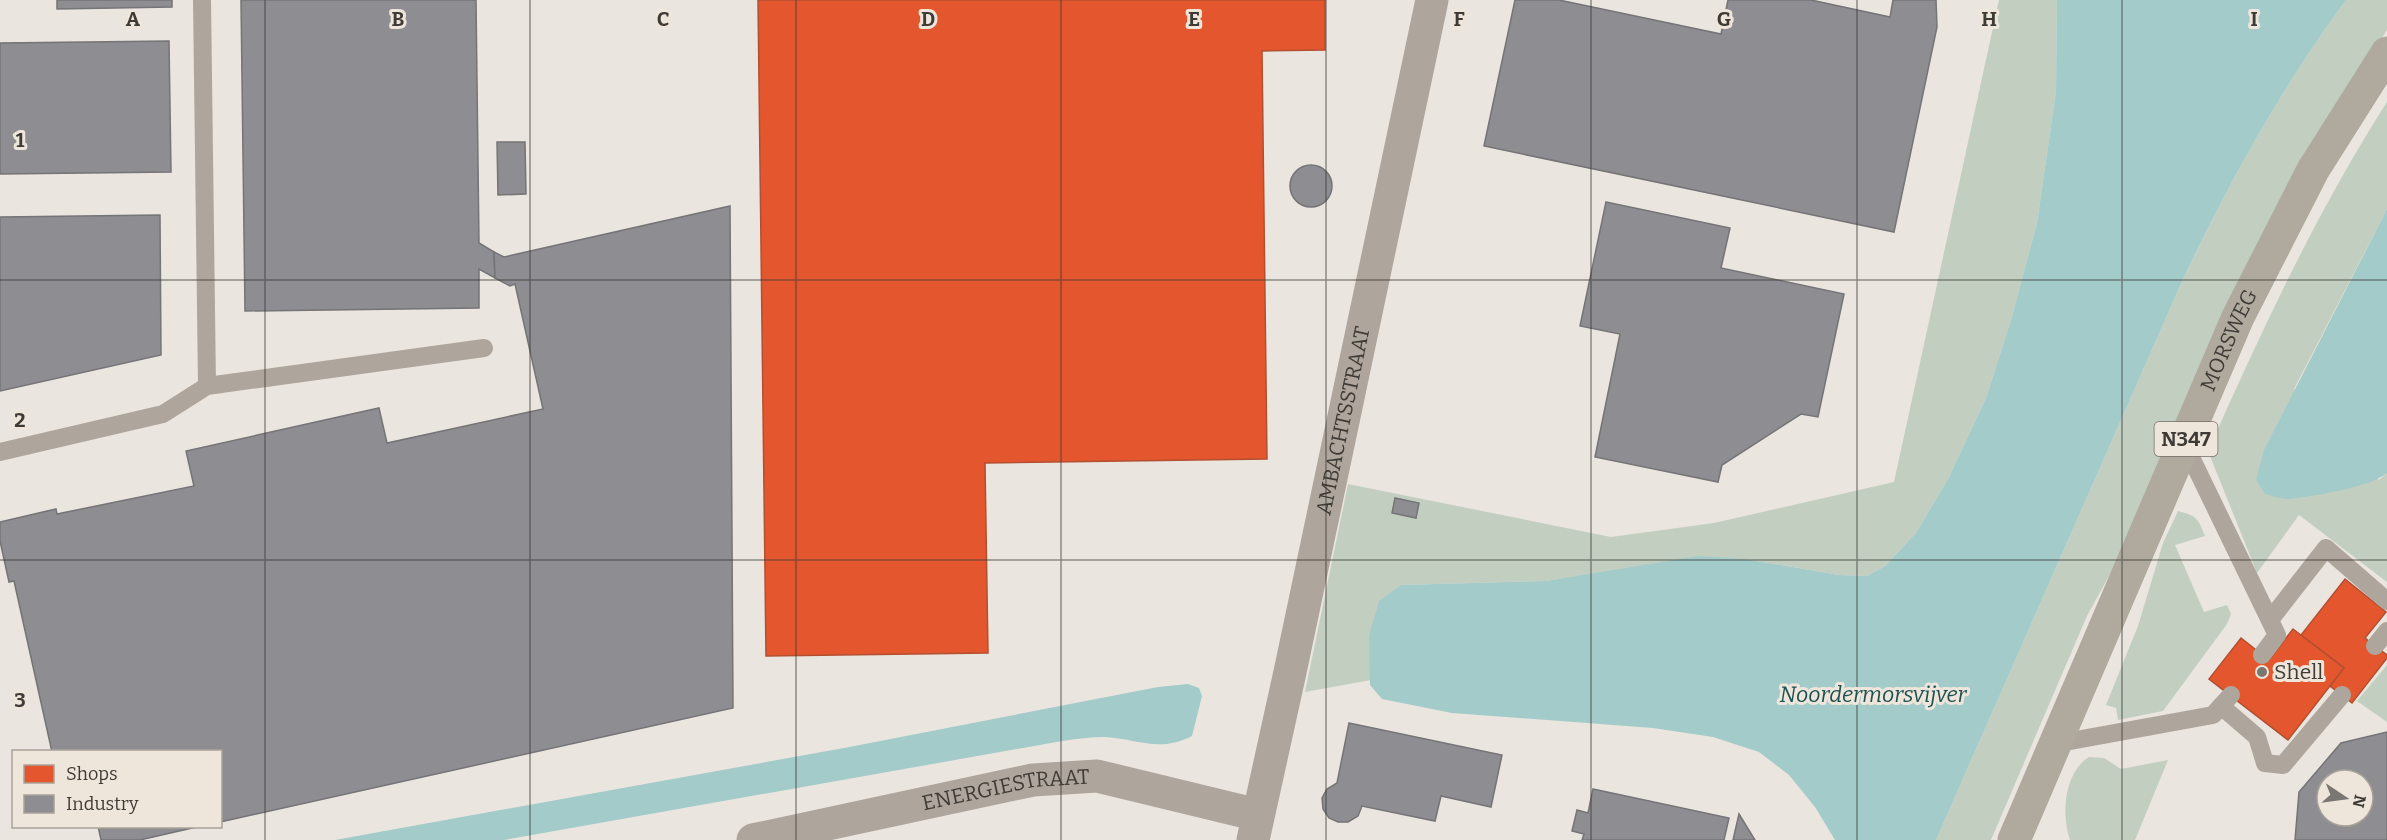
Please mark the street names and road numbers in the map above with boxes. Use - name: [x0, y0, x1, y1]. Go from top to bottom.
- street label: MORSWEG: [2195, 285, 2263, 395]
- street label: AMBACHTSSTRAAT: [1311, 324, 1376, 517]
- road number: N347: [2154, 422, 2218, 456]
- street label: ENERGIESTRAAT: [919, 763, 1090, 816]

